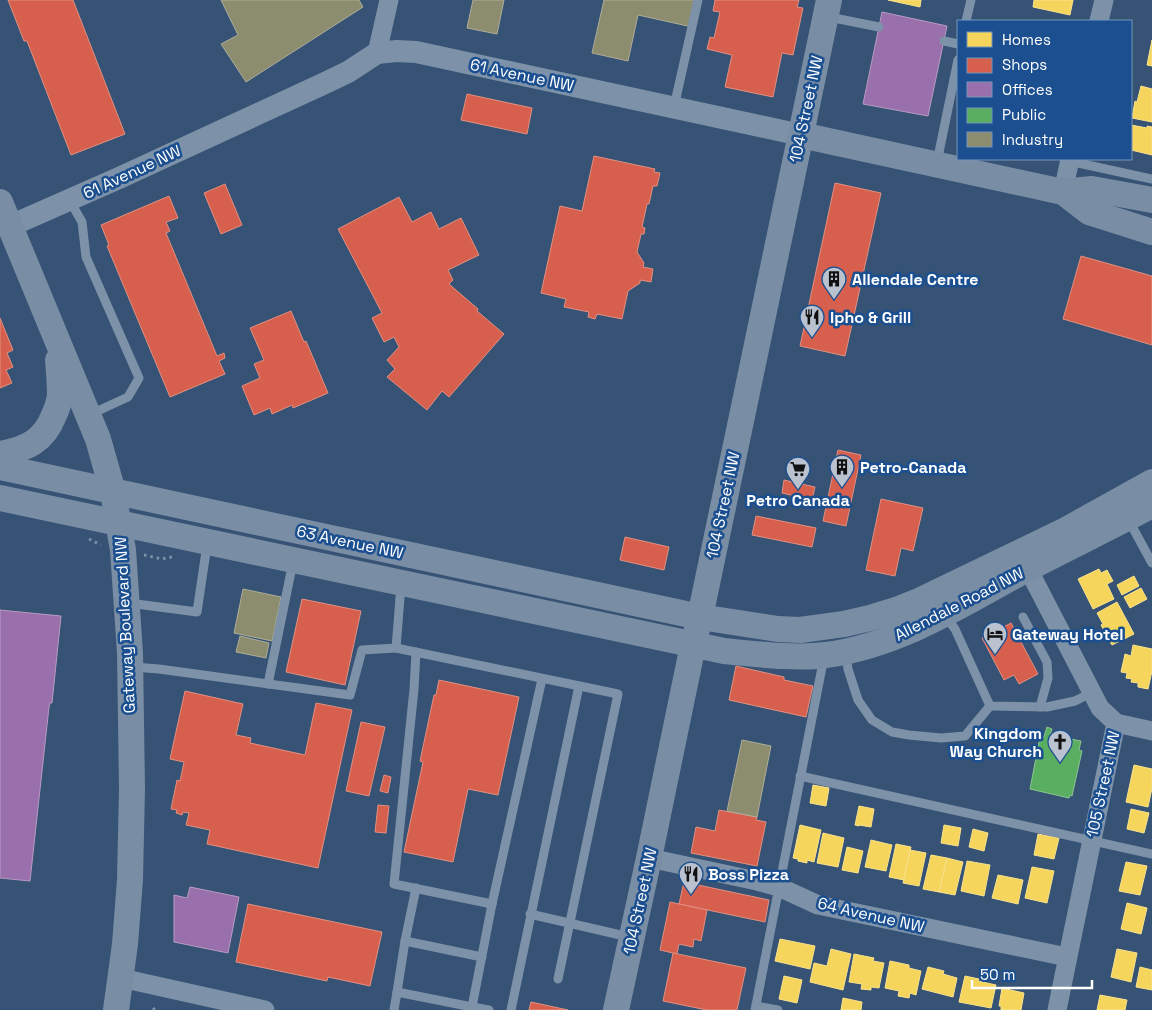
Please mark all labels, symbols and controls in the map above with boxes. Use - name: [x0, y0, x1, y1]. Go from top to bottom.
- legend: [957, 20, 1132, 160]
- text: Homes: [1002, 30, 1051, 49]
- street label: 61 Avenue NW: [468, 54, 576, 96]
- street label: 104 Street NW: [784, 54, 828, 164]
- text: Shops: [1002, 55, 1047, 74]
- text: Offices: [1002, 80, 1053, 99]
- text: Public: [1002, 105, 1046, 124]
- text: Industry: [1002, 130, 1063, 149]
- street label: 61 Avenue NW: [80, 140, 184, 204]
- building icon: Allendale Centre: [821, 266, 847, 300]
- place label: Allendale Centre: [852, 269, 979, 290]
- restaurant icon: Ipho & Grill: [799, 304, 825, 338]
- place label: Ipho & Grill: [830, 307, 911, 328]
- street label: 104 Street NW: [701, 450, 745, 560]
- building icon: Petro-Canada: [829, 454, 855, 488]
- supermarket icon: Petro Canada: [785, 456, 811, 490]
- place label: Petro-Canada: [860, 457, 966, 478]
- place label: Petro Canada: [746, 490, 850, 511]
- street label: 63 Avenue NW: [295, 520, 405, 564]
- street label: Gateway Boulevard NW: [110, 536, 140, 714]
- street label: Allendale Road NW: [891, 562, 1027, 646]
- hotel icon: Gateway Hotel: [982, 621, 1008, 655]
- place label: Gateway Hotel: [1012, 624, 1124, 645]
- place label: Kingdom Way Church: [950, 723, 1042, 762]
- church icon: Kingdom Way Church: [1047, 729, 1073, 763]
- street label: 105 Street NW: [1081, 729, 1125, 839]
- street label: 104 Street NW: [618, 846, 662, 956]
- restaurant icon: Boss Pizza: [678, 861, 704, 895]
- place label: Boss Pizza: [708, 864, 789, 885]
- street label: 64 Avenue NW: [816, 893, 926, 937]
- scale bar: [972, 958, 1092, 990]
- text: 50 m: [980, 965, 1015, 984]

